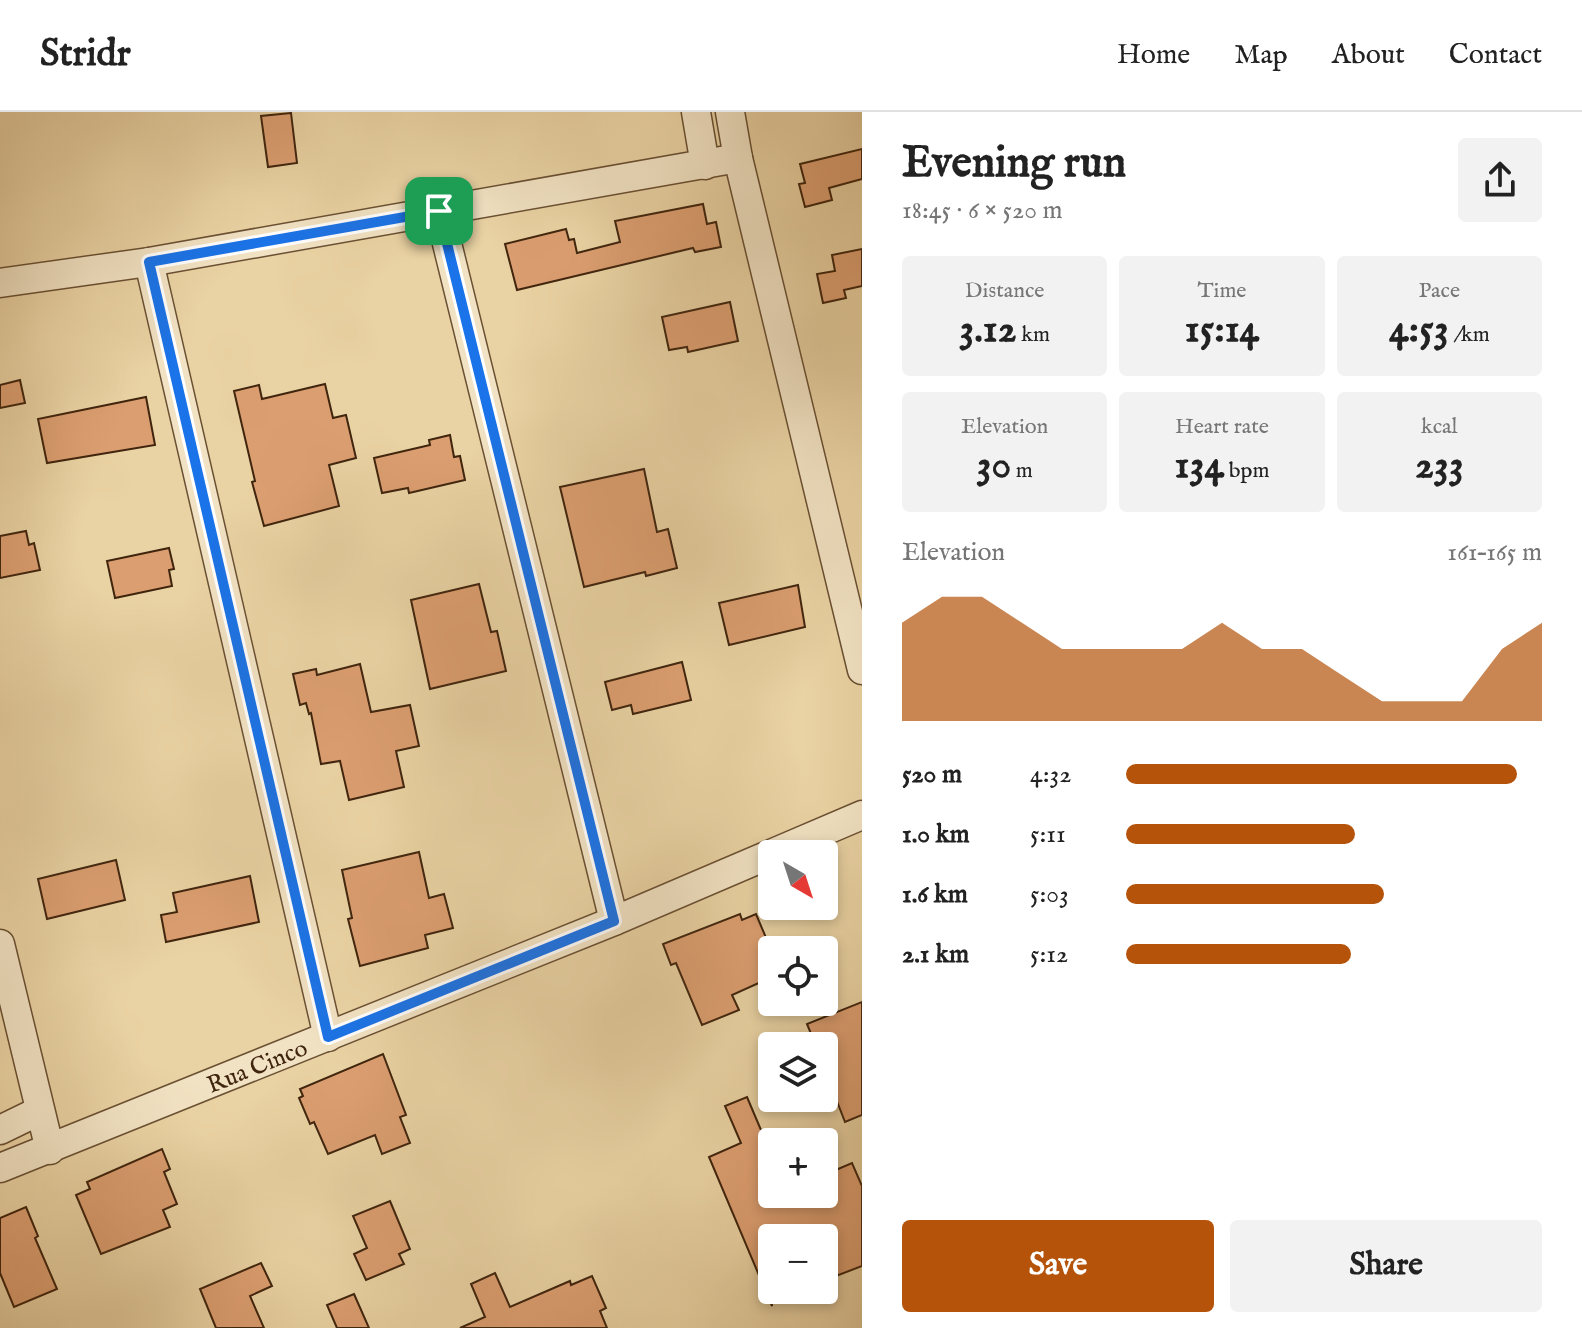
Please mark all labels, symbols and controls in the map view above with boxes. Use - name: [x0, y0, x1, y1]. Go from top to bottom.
- text: Stridr: [40, 31, 131, 79]
- text: Home: [1117, 38, 1190, 73]
- text: Map: [1234, 38, 1288, 73]
- text: About: [1332, 38, 1405, 73]
- text: Contact: [1449, 38, 1542, 73]
- text: Evening run: [902, 136, 1126, 192]
- button: share: [1458, 138, 1542, 222]
- pin: [405, 177, 473, 245]
- icon: arrive: [417, 189, 461, 233]
- text: 18:45 · 6 × 520 m: [902, 194, 1063, 227]
- text: Distance: [965, 277, 1044, 305]
- text: Time: [1198, 277, 1246, 305]
- text: Pace: [1419, 277, 1460, 305]
- text: 3.12: [959, 305, 1016, 356]
- text: 15:14: [1185, 305, 1259, 356]
- text: 4:53: [1389, 305, 1449, 356]
- text: km: [1016, 321, 1050, 349]
- text: /km: [1449, 321, 1490, 349]
- text: Elevation: [961, 413, 1048, 441]
- text: Heart rate: [1175, 413, 1269, 441]
- text: kcal: [1421, 413, 1458, 441]
- text: 30: [976, 441, 1011, 492]
- text: 134: [1175, 441, 1224, 492]
- text: 233: [1415, 441, 1464, 492]
- text: m: [1011, 457, 1033, 485]
- text: bpm: [1224, 457, 1269, 485]
- text: Elevation: [902, 536, 1005, 569]
- text: 161–165 m: [1447, 536, 1542, 569]
- text: 520 m: [902, 758, 962, 791]
- text: 4:32: [1030, 758, 1072, 791]
- text: 1.0 km: [902, 818, 970, 851]
- text: 5:11: [1030, 818, 1066, 851]
- north arrow: [758, 840, 838, 920]
- map controls: [758, 840, 838, 1304]
- text: 1.6 km: [902, 878, 968, 911]
- text: 5:03: [1030, 878, 1069, 911]
- button: locate: [758, 936, 838, 1016]
- text: 2.1 km: [902, 938, 969, 971]
- text: 5:12: [1030, 938, 1068, 971]
- button: layers: [758, 1032, 838, 1112]
- street label: Rua Cinco: [203, 1033, 312, 1102]
- button: +: [758, 1128, 838, 1208]
- button: Save: [902, 1220, 1214, 1312]
- button: Share: [1230, 1220, 1542, 1312]
- button: −: [758, 1224, 838, 1304]

